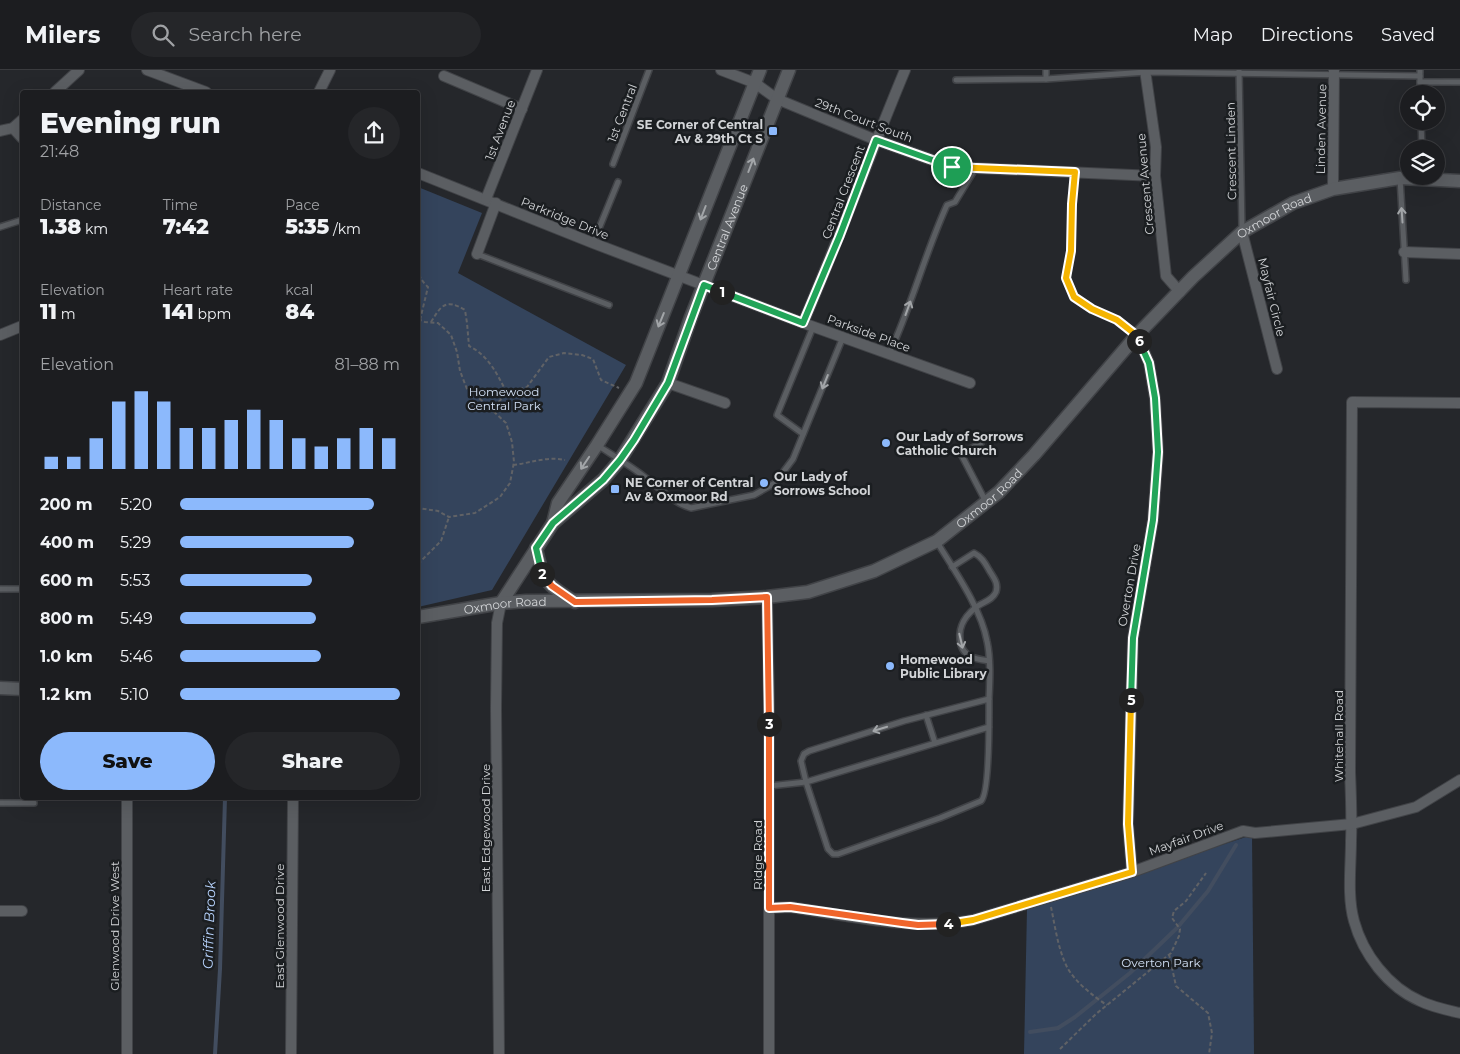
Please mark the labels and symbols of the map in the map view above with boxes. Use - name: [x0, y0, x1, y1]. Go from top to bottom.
- street label: 1st Central: [604, 82, 640, 144]
- street label: Linden Avenue: [1313, 84, 1329, 174]
- street label: 29th Court South: [813, 95, 915, 145]
- street label: 1st Avenue: [482, 98, 518, 162]
- street label: Crescent Linden: [1223, 102, 1239, 200]
- place label: SE Corner of Central Av & 29th Ct S: [637, 117, 763, 146]
- marker: SE Corner of Central Av & 29th Ct S: [767, 125, 779, 137]
- street label: Crescent Avenue: [1133, 133, 1157, 235]
- street label: Central Crescent: [818, 143, 868, 241]
- pin: [931, 146, 973, 188]
- one-way arrow: [747, 158, 756, 173]
- street label: Central Avenue: [703, 182, 751, 272]
- street label: Oxmoor Road: [1233, 190, 1314, 241]
- street label: Parkridge Drive: [519, 194, 611, 242]
- one-way arrow: [698, 205, 708, 220]
- one-way arrow: [1397, 207, 1407, 223]
- street label: Mayfair Circle: [1255, 256, 1289, 338]
- pin: 1: [710, 280, 734, 304]
- one-way arrow: [904, 301, 913, 317]
- street label: Parkside Place: [825, 311, 913, 355]
- one-way arrow: [655, 313, 664, 328]
- pin: 6: [1126, 328, 1152, 354]
- one-way arrow: [819, 374, 829, 389]
- park label: Homewood Central Park: [467, 384, 542, 413]
- place label: Our Lady of Sorrows Catholic Church: [896, 429, 1024, 458]
- marker: Our Lady of Sorrows Catholic Church: [880, 437, 892, 449]
- one-way arrow: [579, 456, 589, 470]
- street label: Oxmoor Road: [952, 465, 1025, 531]
- place label: Our Lady of Sorrows School: [774, 469, 871, 498]
- place label: NE Corner of Central Av & Oxmoor Rd: [624, 475, 753, 504]
- marker: Our Lady of Sorrows School: [758, 477, 770, 489]
- marker: NE Corner of Central Av & Oxmoor Rd: [609, 483, 621, 495]
- street label: Overton Drive: [1114, 543, 1144, 627]
- pin: 2: [530, 562, 554, 586]
- street label: Oxmoor Road: [462, 593, 547, 617]
- one-way arrow: [957, 632, 966, 648]
- place label: Homewood Public Library: [900, 652, 987, 681]
- marker: Homewood Public Library: [884, 660, 896, 672]
- pin: 5: [1118, 688, 1144, 712]
- street label: Whitehall Road: [1331, 690, 1346, 782]
- pin: 3: [756, 712, 782, 736]
- one-way arrow: [872, 725, 888, 734]
- street label: East Edgewood Drive: [478, 764, 493, 892]
- street label: Mayfair Drive: [1147, 818, 1225, 858]
- street label: Ridge Road: [750, 820, 765, 890]
- street label: Glenwood Drive West: [107, 861, 122, 991]
- street label: East Glenwood Drive: [272, 864, 287, 988]
- water label: Griffin Brook: [198, 880, 220, 969]
- pin: 4: [936, 912, 960, 936]
- park label: Overton Park: [1121, 955, 1202, 970]

